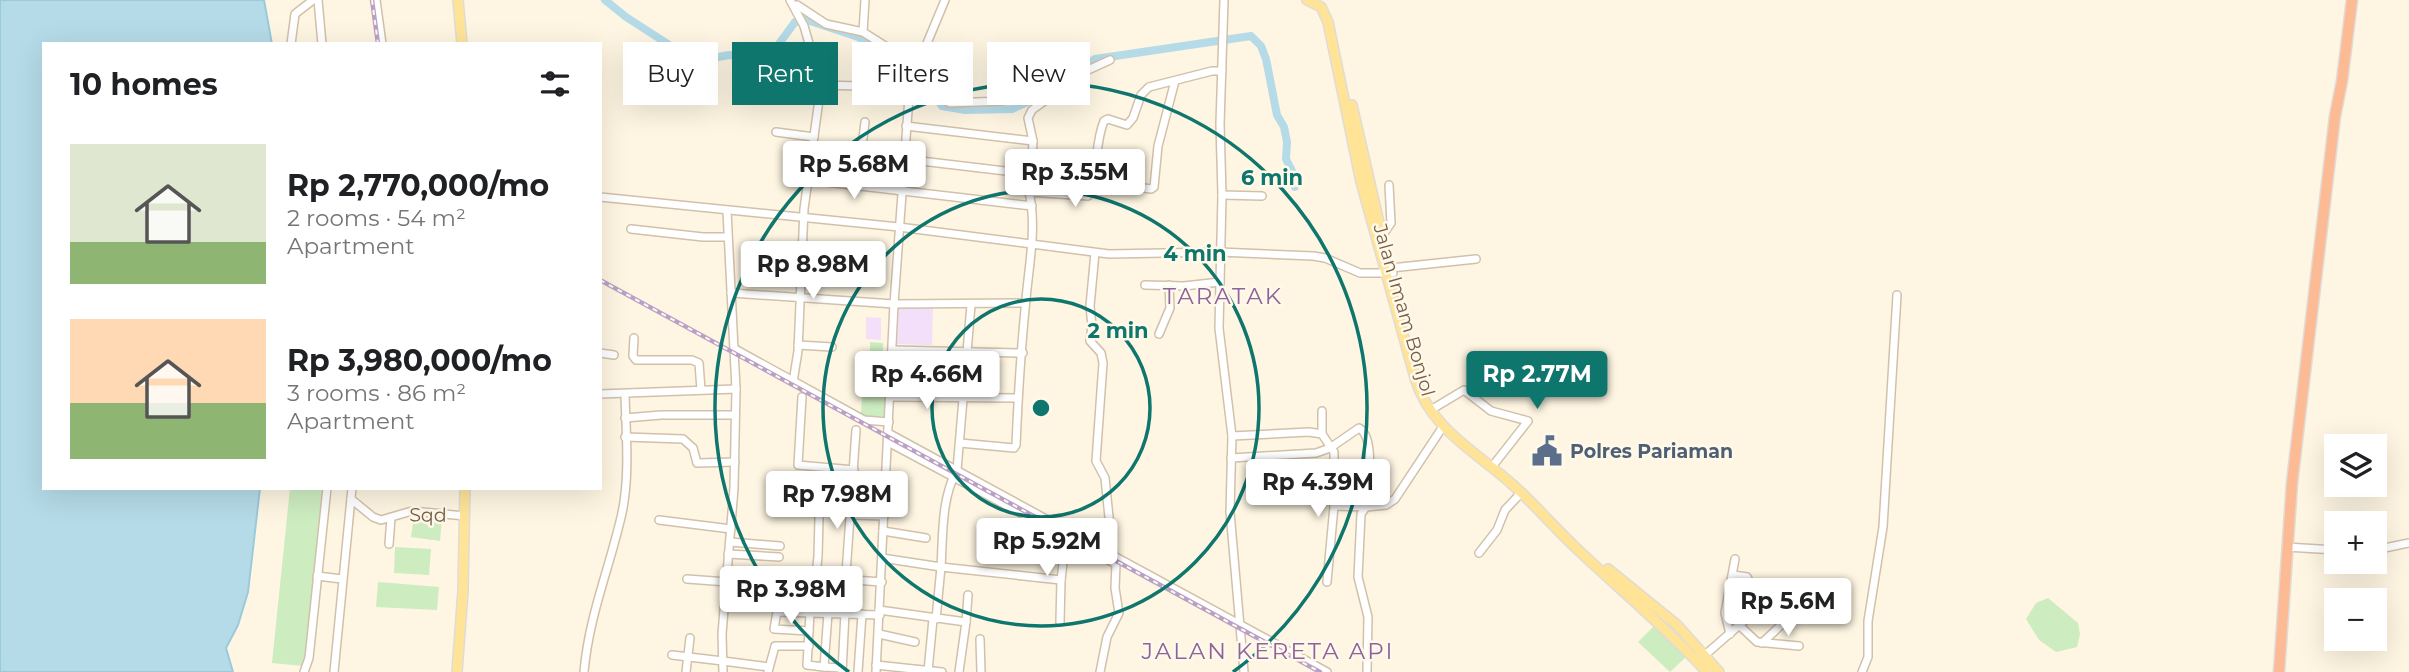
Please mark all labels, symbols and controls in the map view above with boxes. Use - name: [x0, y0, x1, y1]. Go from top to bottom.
- chip: Buy: [623, 42, 718, 105]
- chip: Rent: [732, 42, 838, 105]
- chip: Filters: [852, 42, 973, 105]
- chip: New: [987, 42, 1090, 105]
- icon: filters: [536, 65, 574, 103]
- text: 10 homes: [70, 66, 218, 103]
- pin: Rp 5.68M: [782, 142, 926, 201]
- text: Rp 5.68M: [799, 150, 909, 178]
- pin: Rp 3.55M: [1003, 150, 1147, 209]
- text: Rp 3.55M: [1021, 158, 1129, 186]
- text: 6 min: [1241, 165, 1303, 190]
- text: Rp 2,770,000/mo: [287, 167, 549, 204]
- icon: home: [126, 172, 210, 256]
- text: 2 rooms · 54 m²: [287, 204, 466, 232]
- street label: Jalan Imam Bonjol: [1368, 220, 1440, 399]
- text: Apartment: [287, 232, 415, 260]
- text: 4 min: [1163, 241, 1227, 266]
- pin: Rp 8.98M: [741, 242, 885, 301]
- text: Rp 8.98M: [757, 250, 869, 278]
- district label: TARATAK: [1163, 282, 1283, 310]
- text: 2 min: [1087, 318, 1149, 343]
- text: Rp 3,980,000/mo: [287, 342, 552, 379]
- icon: home: [126, 347, 210, 431]
- pin: Rp 4.66M: [855, 352, 999, 411]
- pin: Rp 2.77M: [1465, 352, 1609, 411]
- text: Rp 4.66M: [871, 360, 983, 388]
- text: Rp 2.77M: [1482, 360, 1592, 388]
- text: 3 rooms · 86 m²: [287, 379, 466, 407]
- centre of rings: [1029, 396, 1053, 420]
- text: Apartment: [287, 407, 415, 435]
- public building icon: Polres Pariaman: [1530, 434, 1564, 468]
- map controls: [2324, 434, 2387, 651]
- button: layers: [2324, 434, 2387, 497]
- place label: Polres Pariaman: [1570, 440, 1733, 463]
- pin: Rp 4.39M: [1246, 460, 1390, 519]
- text: Rp 4.39M: [1262, 468, 1374, 496]
- pin: Rp 7.98M: [765, 472, 909, 531]
- text: Rp 7.98M: [782, 480, 892, 508]
- street label: Sqd: [409, 503, 447, 527]
- button: +: [2324, 511, 2387, 574]
- pin: Rp 5.92M: [975, 518, 1119, 578]
- text: Rp 5.92M: [992, 527, 1102, 555]
- pin: Rp 3.98M: [719, 566, 863, 626]
- text: Rp 3.98M: [736, 575, 846, 603]
- pin: Rp 5.6M: [1723, 578, 1853, 638]
- text: Rp 5.6M: [1740, 587, 1836, 615]
- button: −: [2324, 588, 2387, 651]
- district label: JALAN KERETA API: [1141, 637, 1394, 665]

